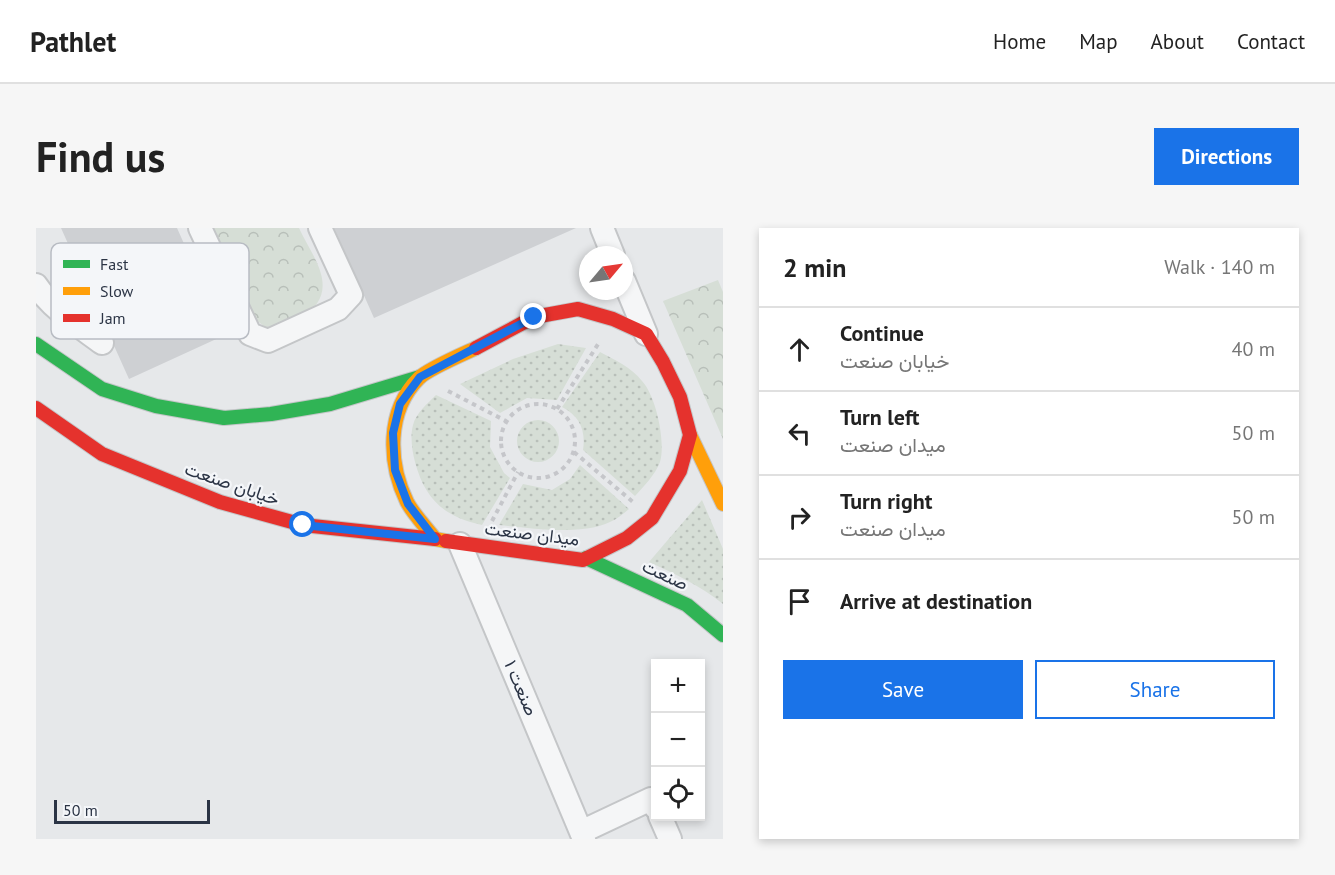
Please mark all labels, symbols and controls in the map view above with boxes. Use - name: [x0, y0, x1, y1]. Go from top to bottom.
- text: Pathlet: [30, 23, 116, 60]
- text: Home: [993, 28, 1046, 55]
- text: Map: [1079, 28, 1118, 55]
- text: About: [1151, 28, 1204, 55]
- text: Contact: [1237, 28, 1305, 55]
- button: Directions: [1154, 128, 1299, 185]
- text: Find us: [36, 129, 165, 184]
- legend: [51, 243, 249, 339]
- north arrow: [579, 246, 633, 300]
- text: 2 min: [783, 251, 846, 284]
- text: Fast: [100, 254, 129, 274]
- text: Walk · 140 m: [1164, 254, 1275, 280]
- text: Slow: [100, 281, 134, 301]
- route end: [520, 303, 546, 329]
- text: Jam: [99, 308, 126, 328]
- text: Continue: [840, 319, 924, 347]
- icon: ahead: [783, 333, 816, 366]
- text: 40 m: [1232, 336, 1275, 362]
- text: خیابان صنعت: [840, 348, 949, 374]
- text: Turn left: [840, 403, 920, 431]
- icon: left: [783, 417, 816, 450]
- text: 50 m: [1232, 420, 1275, 446]
- text: میدان صنعت: [840, 432, 946, 458]
- street label: خیابان صنعت: [182, 457, 282, 510]
- text: Turn right: [840, 487, 932, 515]
- icon: right: [783, 501, 816, 534]
- text: 50 m: [1232, 504, 1275, 530]
- route start: [289, 511, 315, 537]
- street label: میدان صنعت: [484, 516, 581, 551]
- text: میدان صنعت: [840, 516, 946, 542]
- street label: صنعت: [639, 554, 692, 595]
- icon: arrive: [783, 585, 816, 618]
- text: Arrive at destination: [840, 587, 1032, 615]
- street label: صنعت ۱: [500, 657, 543, 719]
- map controls: [651, 659, 705, 821]
- button: +: [651, 659, 705, 713]
- button: Save: [783, 660, 1023, 719]
- button: Share: [1035, 660, 1275, 719]
- button: −: [651, 713, 705, 767]
- button: locate: [651, 767, 705, 821]
- scale bar: [54, 797, 210, 824]
- text: 50 m: [63, 800, 98, 820]

